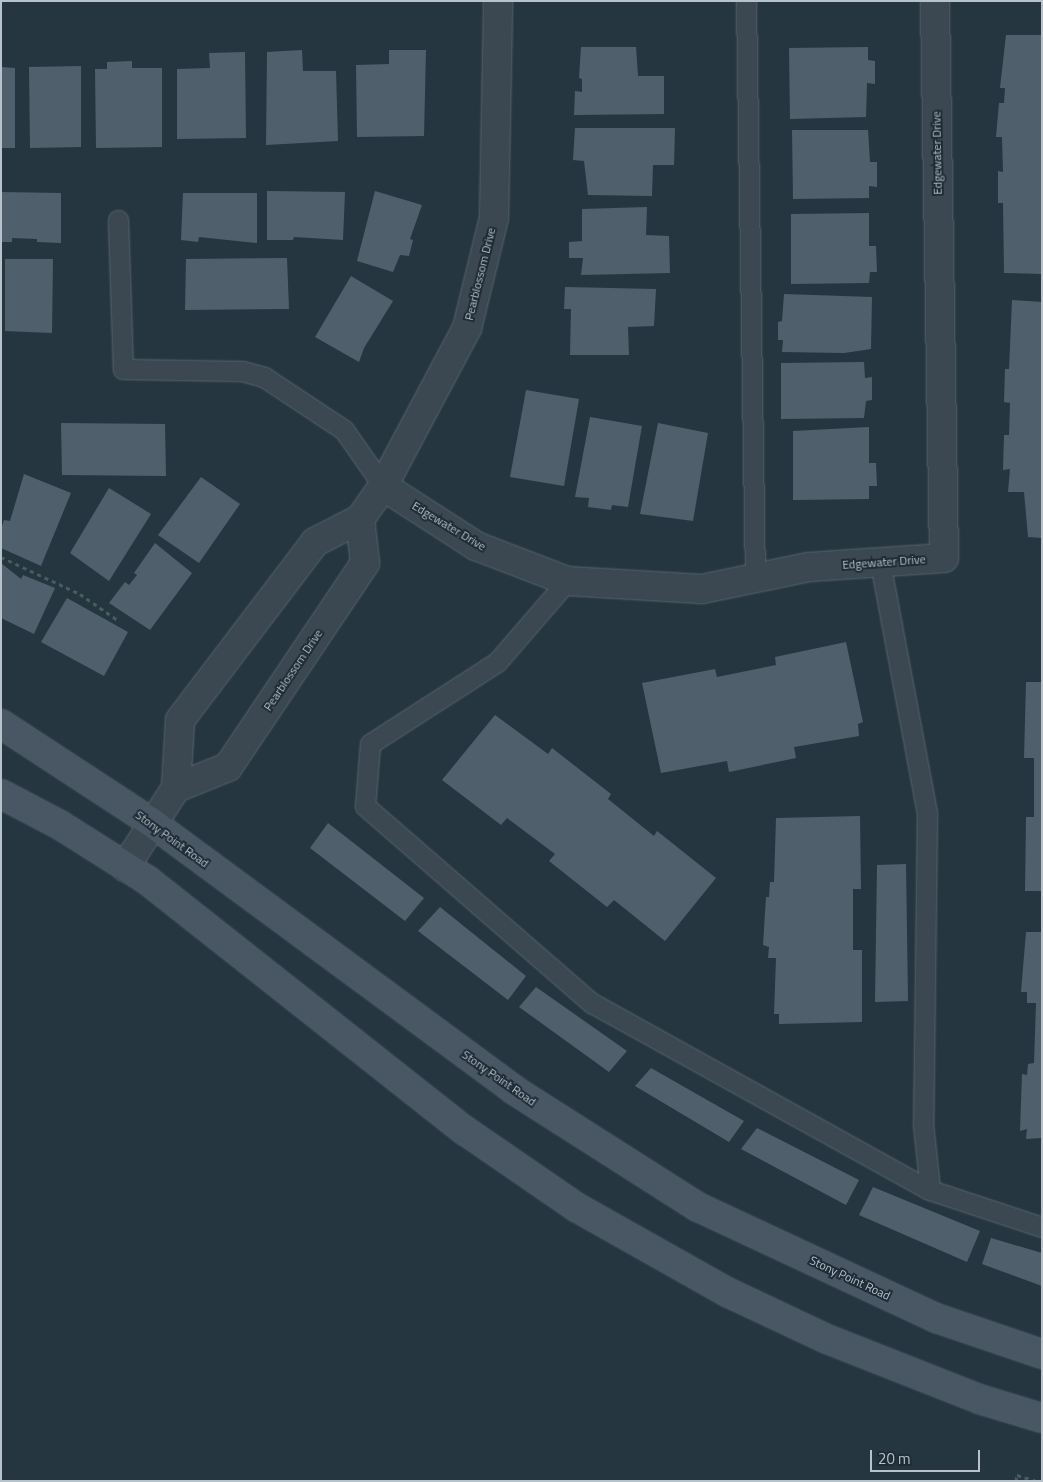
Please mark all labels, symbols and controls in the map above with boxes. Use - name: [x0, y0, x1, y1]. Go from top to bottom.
- street label: Edgewater Drive: [929, 111, 945, 195]
- street label: Pearblossom Drive: [462, 226, 498, 322]
- street label: Edgewater Drive: [410, 498, 488, 554]
- street label: Edgewater Drive: [842, 552, 926, 572]
- street label: Pearblossom Drive: [260, 627, 326, 713]
- street label: Stony Point Road: [133, 808, 211, 870]
- street label: Stony Point Road: [459, 1047, 539, 1109]
- street label: Stony Point Road: [808, 1253, 892, 1303]
- scale bar: [873, 1440, 983, 1472]
- text: 20 m: [878, 1447, 911, 1470]

